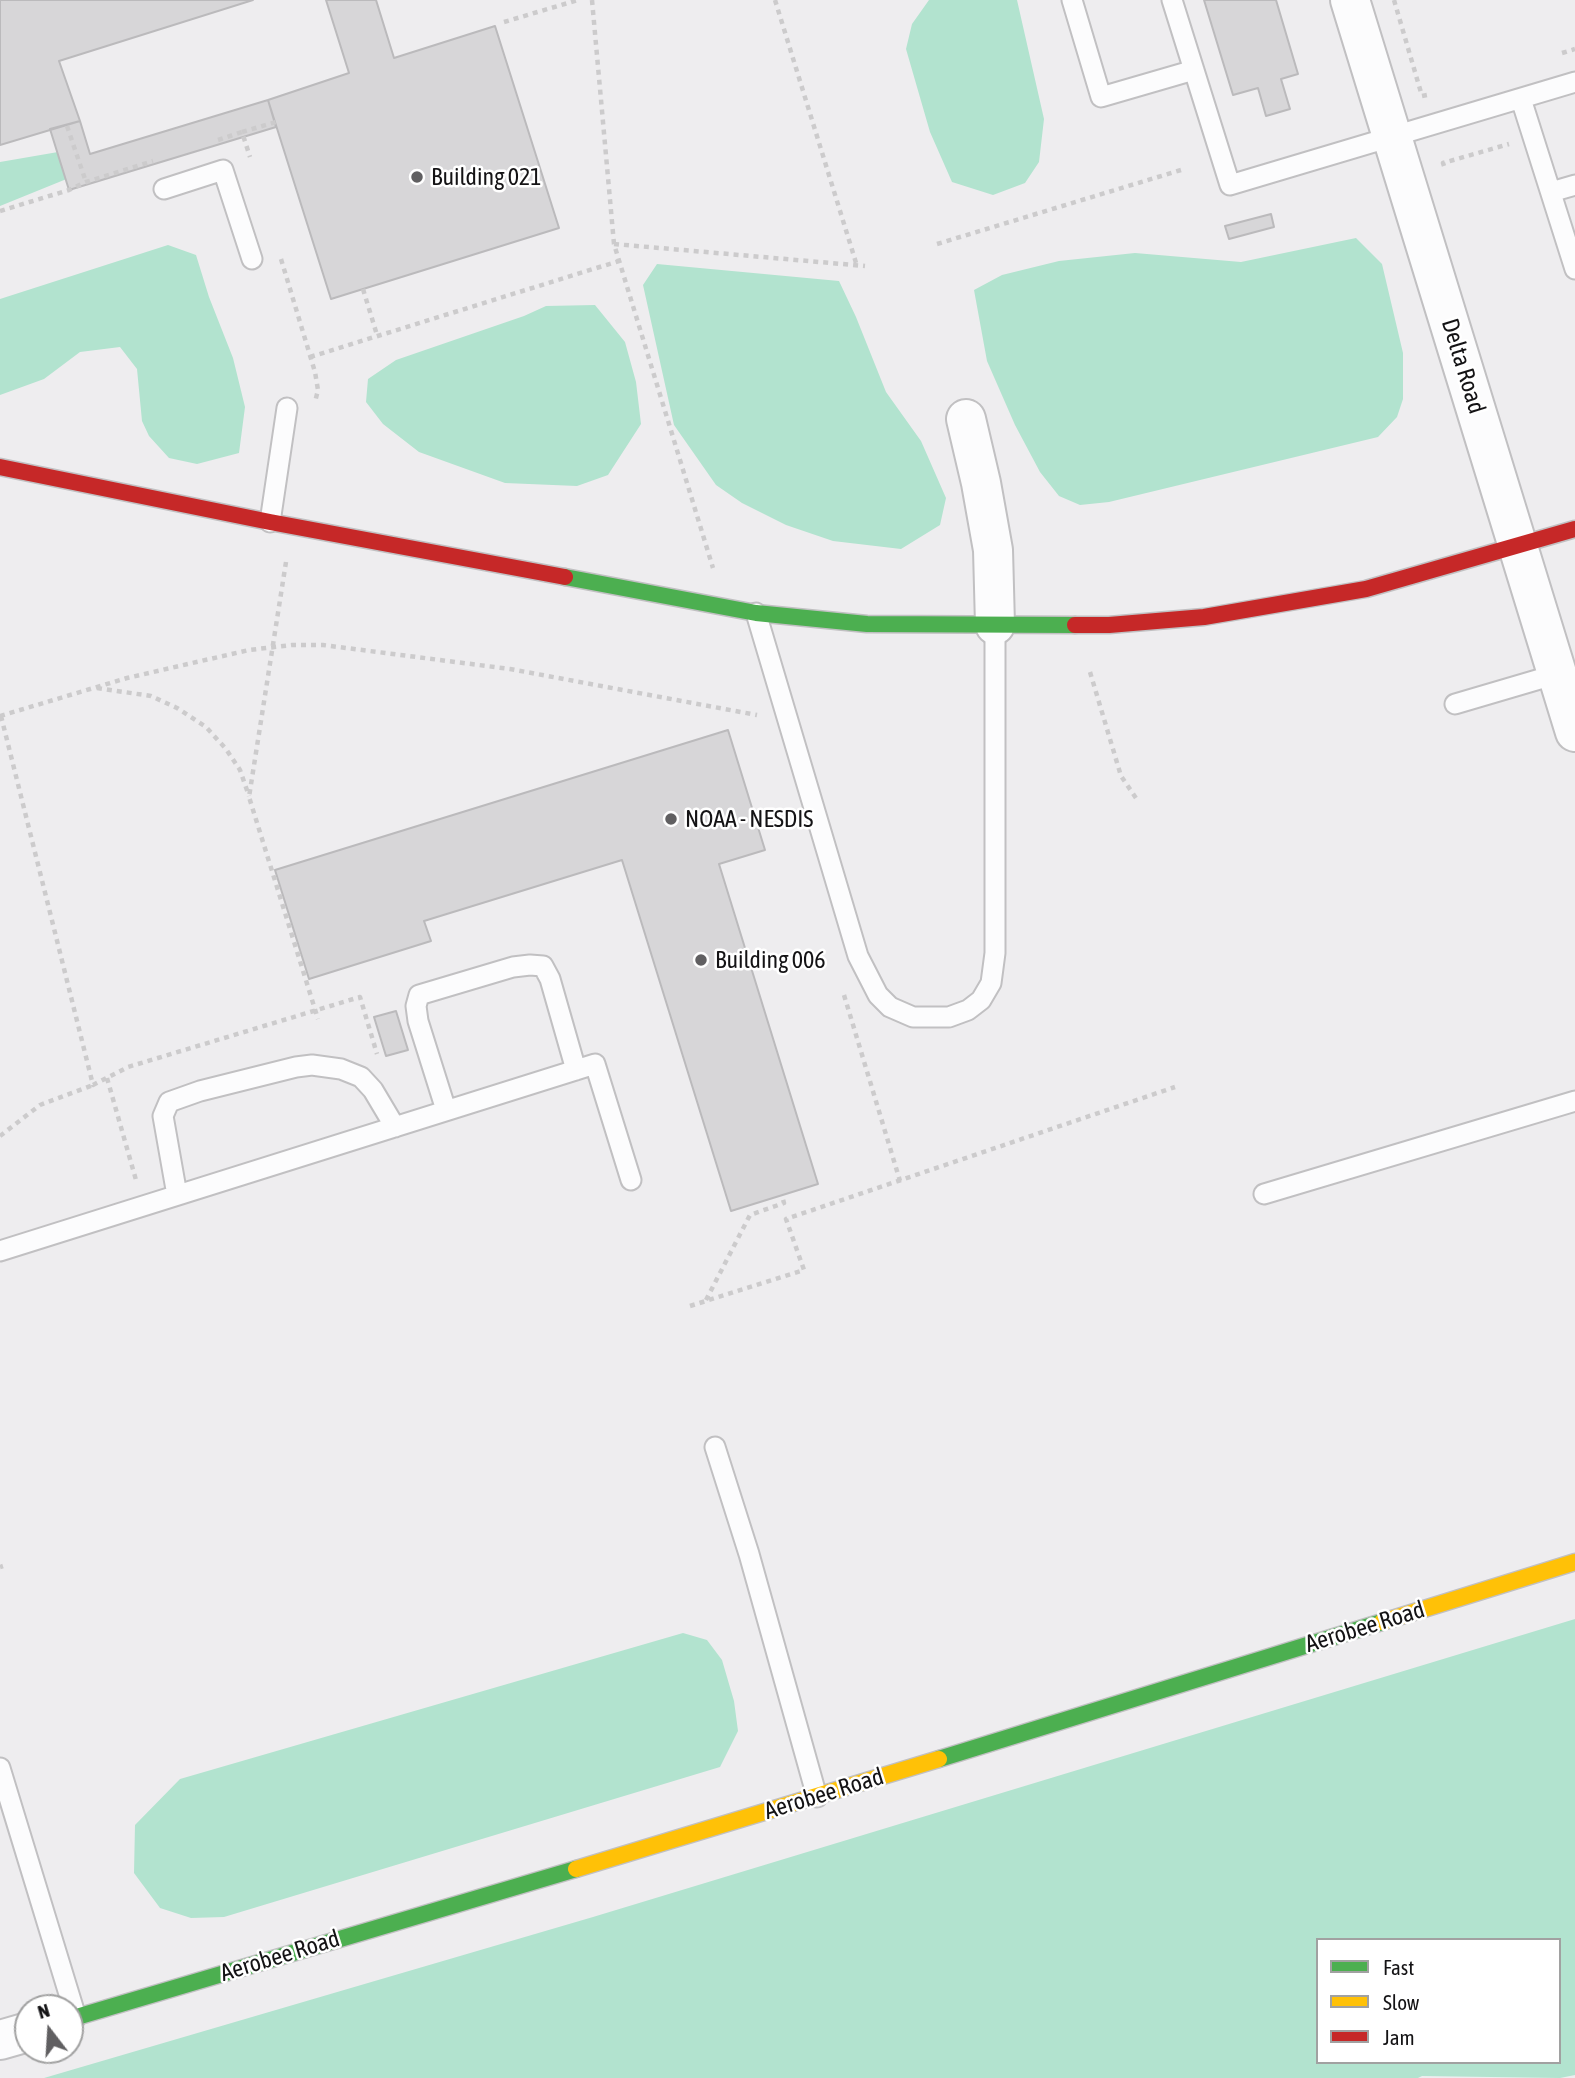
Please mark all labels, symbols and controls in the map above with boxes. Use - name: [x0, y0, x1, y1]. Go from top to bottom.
- place label: Building 021: [431, 163, 542, 191]
- marker: Building 021: [409, 169, 425, 185]
- street label: Delta Road: [1435, 315, 1491, 417]
- place label: NOAA - NESDIS: [685, 805, 813, 833]
- marker: NOAA - NESDIS: [663, 811, 679, 827]
- place label: Building 006: [715, 946, 826, 974]
- marker: Building 006: [693, 952, 709, 968]
- street label: Aerobee Road: [1302, 1595, 1428, 1659]
- street label: Aerobee Road: [761, 1762, 887, 1826]
- street label: Aerobee Road: [217, 1924, 343, 1988]
- legend: [1316, 1938, 1561, 2064]
- text: Fast: [1383, 1955, 1414, 1979]
- text: Slow: [1383, 1990, 1419, 2014]
- north arrow: [14, 1994, 84, 2064]
- text: N: [35, 1999, 52, 2023]
- text: Jam: [1383, 2025, 1415, 2049]

